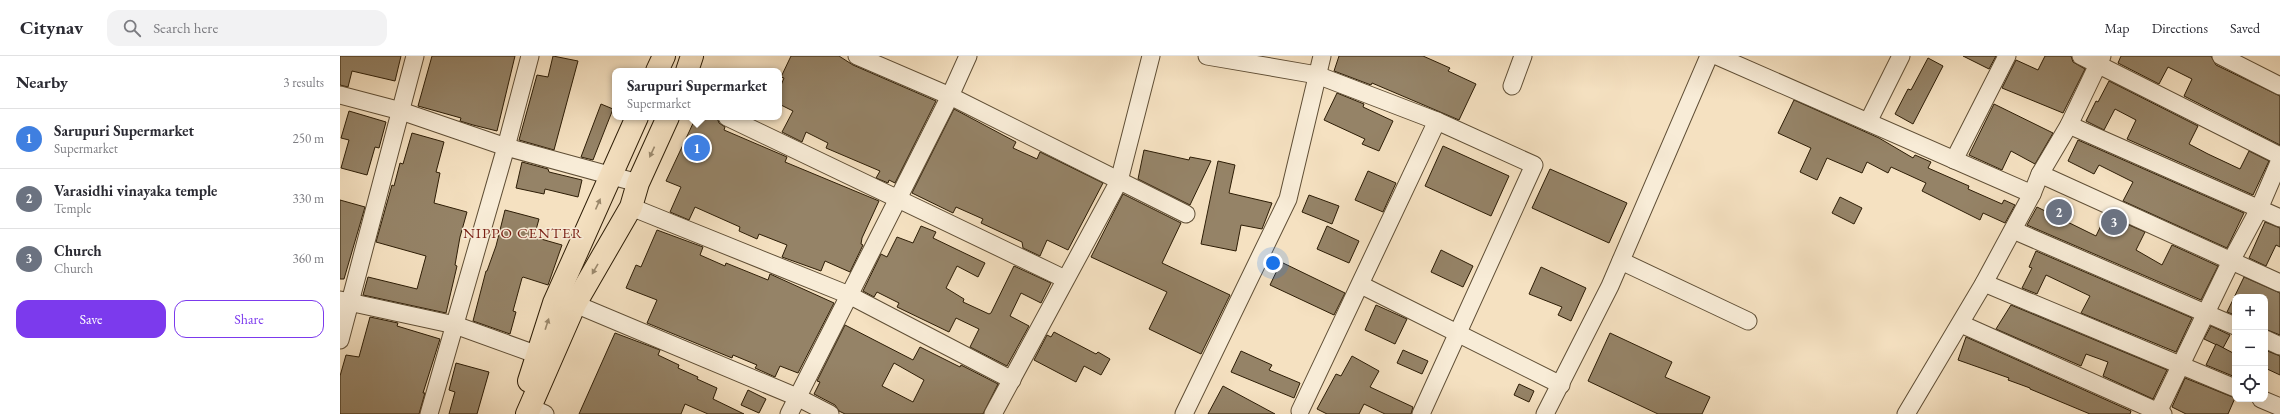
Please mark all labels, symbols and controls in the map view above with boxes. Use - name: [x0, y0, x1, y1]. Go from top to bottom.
- search box: [107, 10, 387, 46]
- text: Citynav: [20, 15, 83, 40]
- icon: search: [121, 17, 143, 39]
- text: Search here: [153, 18, 218, 37]
- text: Map: [2104, 19, 2130, 37]
- text: Directions: [2152, 19, 2208, 37]
- text: Saved: [2230, 19, 2260, 37]
- popup: [612, 68, 782, 120]
- text: Nearby: [16, 71, 68, 93]
- text: 3 results: [283, 74, 324, 91]
- text: Sarupuri Supermarket: [627, 76, 767, 95]
- text: Supermarket: [627, 95, 691, 112]
- text: Sarupuri Supermarket: [54, 121, 194, 140]
- text: 1: [26, 130, 32, 147]
- text: 250 m: [293, 130, 324, 147]
- pin: 1: [684, 133, 710, 163]
- text: Supermarket: [54, 140, 118, 157]
- one-way arrow: [649, 147, 655, 158]
- text: Varasidhi vinayaka temple: [54, 181, 217, 200]
- text: 2: [26, 190, 32, 207]
- text: 330 m: [293, 190, 324, 207]
- pin: 2: [2046, 197, 2072, 227]
- one-way arrow: [595, 199, 601, 210]
- text: Temple: [54, 200, 91, 217]
- pin: 3: [2101, 207, 2127, 237]
- district label: NIPPO CENTER: [463, 223, 583, 242]
- text: Church: [54, 241, 102, 260]
- text: 3: [26, 250, 32, 267]
- text: 360 m: [293, 250, 324, 267]
- your location: [1263, 253, 1283, 273]
- text: Church: [54, 260, 93, 277]
- one-way arrow: [592, 263, 599, 275]
- map controls: [2232, 294, 2268, 402]
- button: +: [2232, 294, 2268, 330]
- button: Save: [16, 300, 166, 338]
- button: Share: [174, 300, 324, 338]
- one-way arrow: [545, 317, 551, 329]
- button: −: [2232, 330, 2268, 366]
- button: locate: [2232, 366, 2268, 402]

